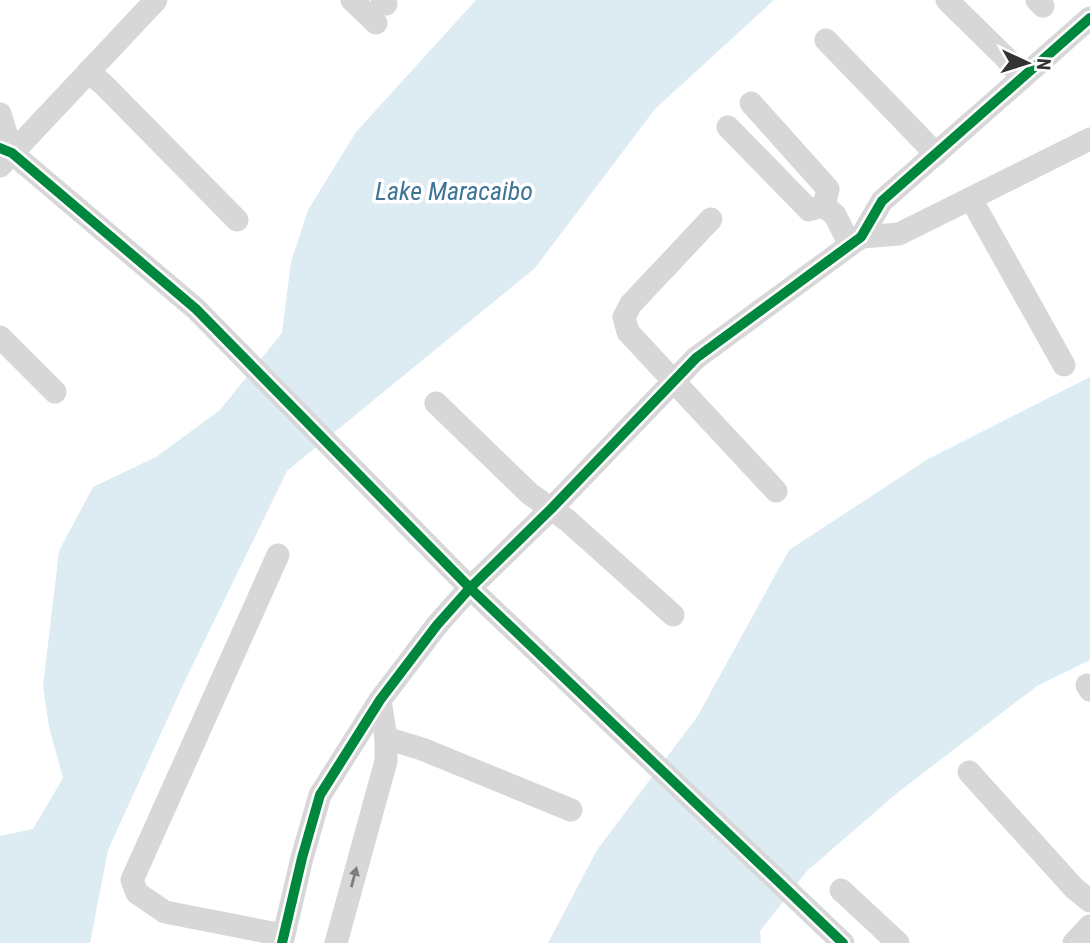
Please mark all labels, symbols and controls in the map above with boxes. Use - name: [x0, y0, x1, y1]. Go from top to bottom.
- north arrow: [992, 28, 1062, 98]
- text: N: [1032, 58, 1055, 71]
- water label: Lake Maracaibo: [375, 176, 533, 206]
- one-way arrow: [349, 866, 360, 888]

